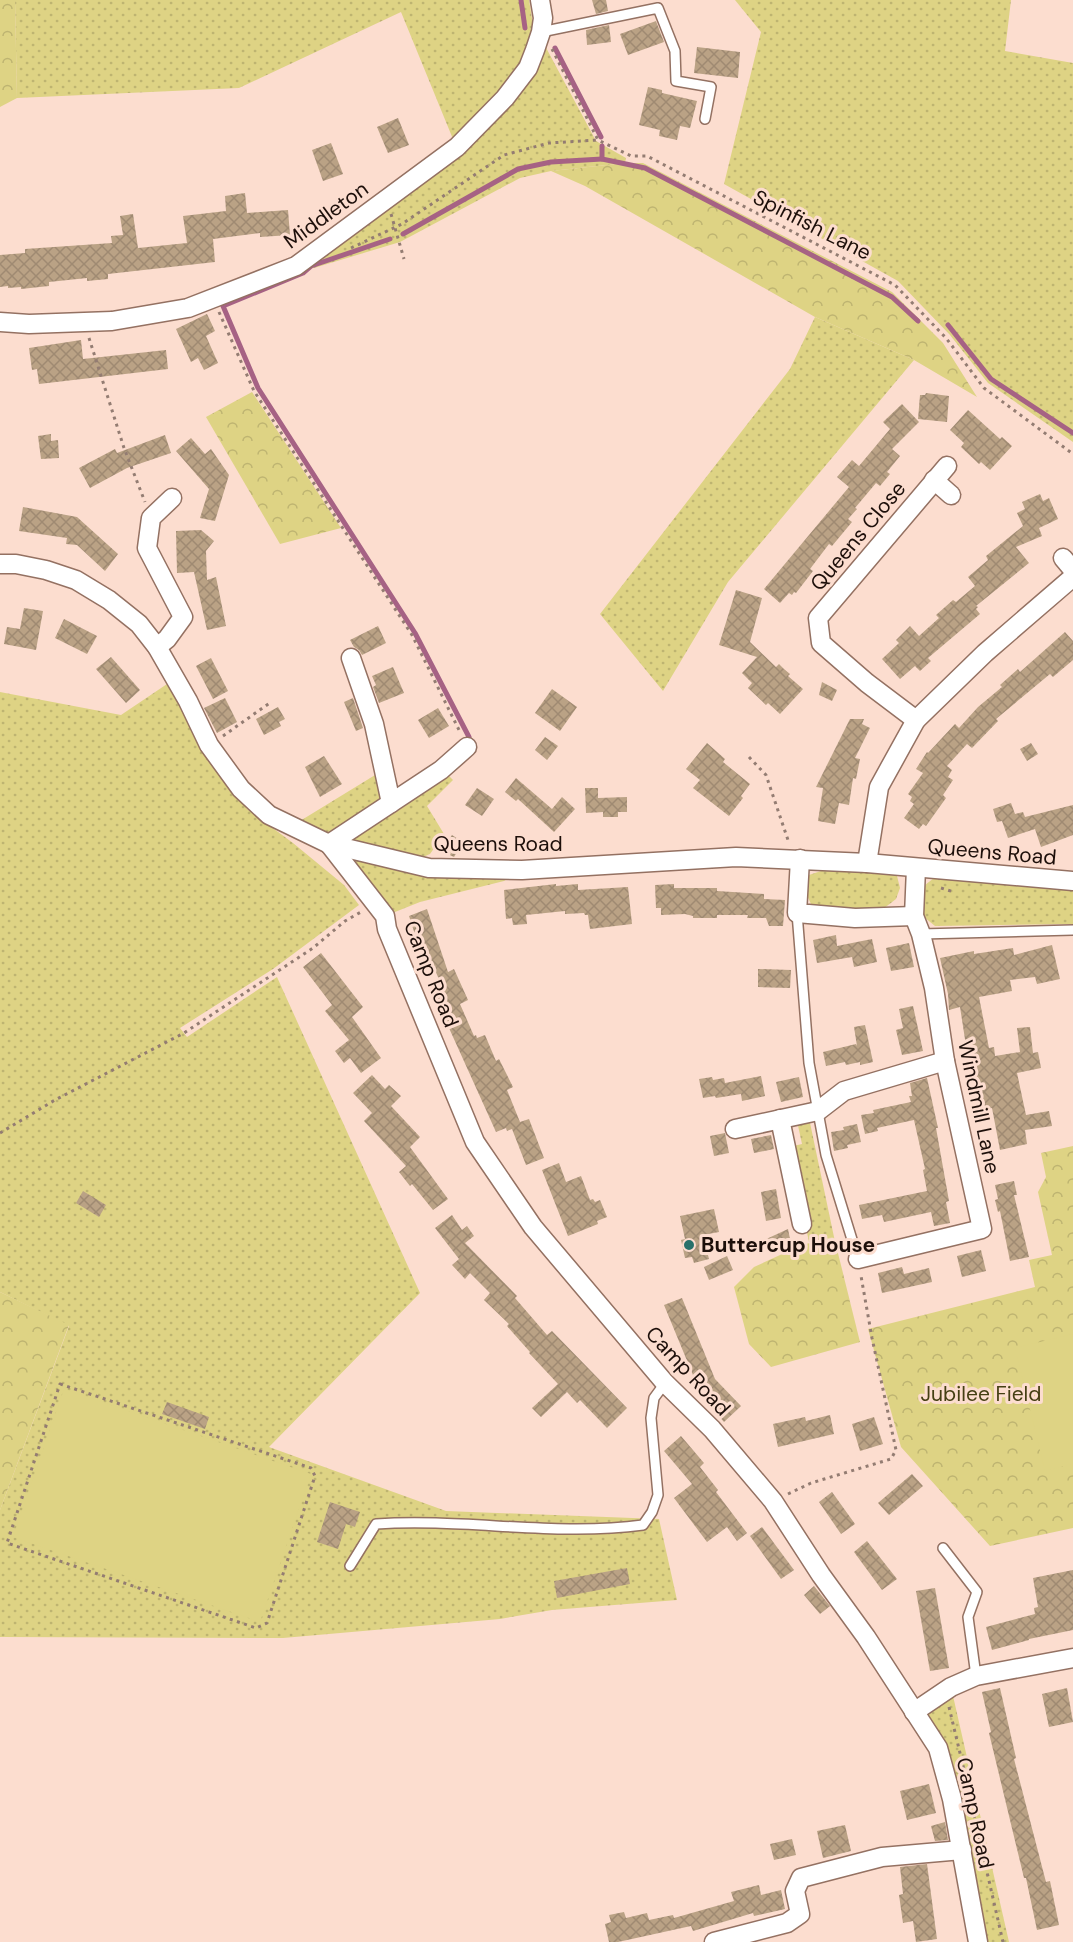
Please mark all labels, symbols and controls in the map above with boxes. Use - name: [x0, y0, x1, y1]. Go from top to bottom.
- street label: Middleton: [278, 175, 374, 255]
- street label: Spinfish Lane: [748, 183, 876, 267]
- street label: Queens Close: [804, 475, 912, 597]
- street label: Queens Road: [433, 830, 563, 858]
- street label: Queens Road: [926, 832, 1058, 872]
- street label: Camp Road: [397, 916, 465, 1032]
- street label: Windmill Lane: [951, 1038, 1007, 1176]
- place label: Buttercup House: [701, 1231, 875, 1259]
- marker: Buttercup House: [682, 1238, 696, 1252]
- street label: Camp Road: [639, 1320, 737, 1422]
- park label: Jubilee Field: [921, 1380, 1041, 1408]
- street label: Camp Road: [950, 1755, 1000, 1871]

